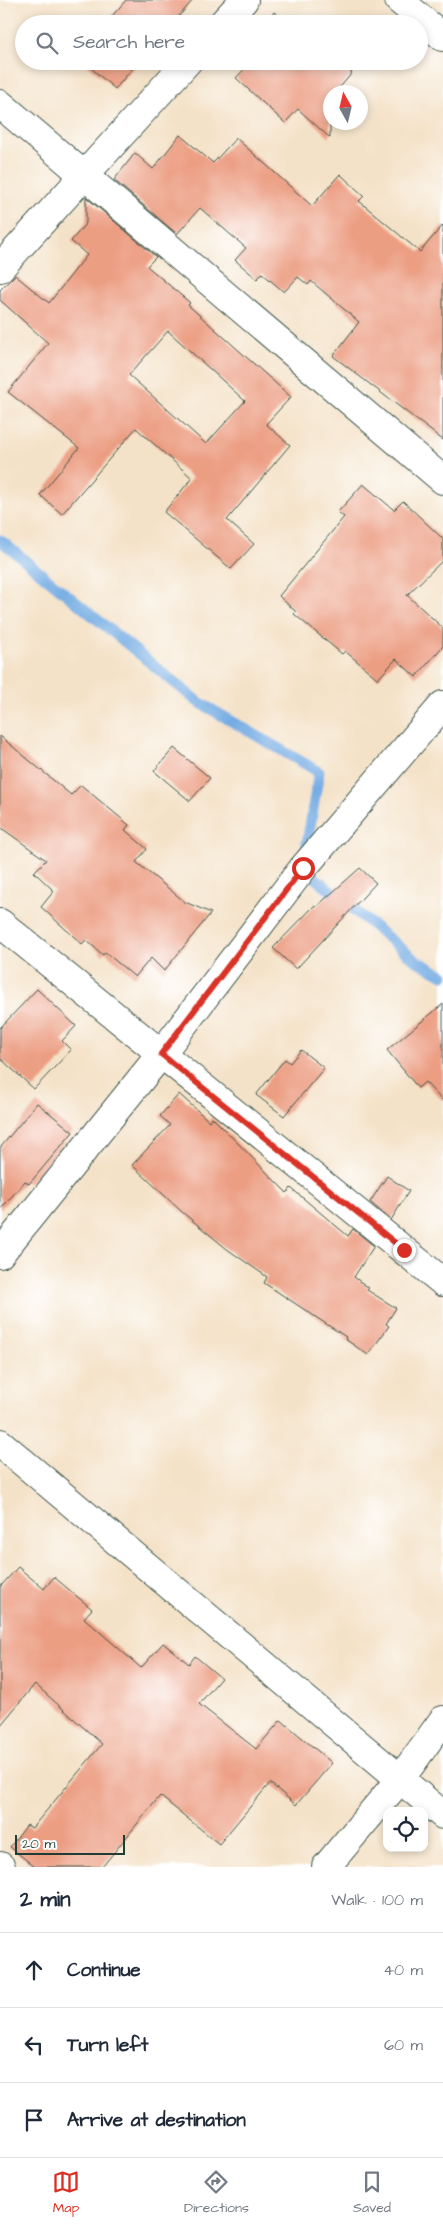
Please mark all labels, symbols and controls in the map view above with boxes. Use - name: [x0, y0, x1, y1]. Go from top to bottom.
- search box: [15, 15, 428, 70]
- icon: search: [33, 29, 61, 57]
- text: Search here: [73, 29, 185, 56]
- north arrow: [323, 85, 368, 130]
- route start: [292, 857, 315, 880]
- route end: [393, 1239, 416, 1262]
- map controls: [383, 1807, 428, 1852]
- button: locate: [383, 1807, 428, 1852]
- scale bar: [15, 1832, 125, 1855]
- text: 20 m: [22, 1834, 55, 1854]
- text: 2 min: [20, 1885, 70, 1914]
- text: Walk · 100 m: [331, 1889, 423, 1911]
- icon: ahead: [20, 1956, 48, 1984]
- text: Continue: [67, 1957, 141, 1984]
- text: 40 m: [383, 1959, 423, 1981]
- icon: left: [20, 2031, 48, 2059]
- text: Turn left: [67, 2032, 148, 2059]
- text: 60 m: [384, 2034, 423, 2056]
- icon: arrive: [20, 2106, 48, 2134]
- text: Arrive at destination: [67, 2107, 246, 2134]
- tab: Map: [52, 2168, 80, 2218]
- tab: Directions: [184, 2168, 249, 2218]
- tab: Saved: [353, 2168, 391, 2218]

